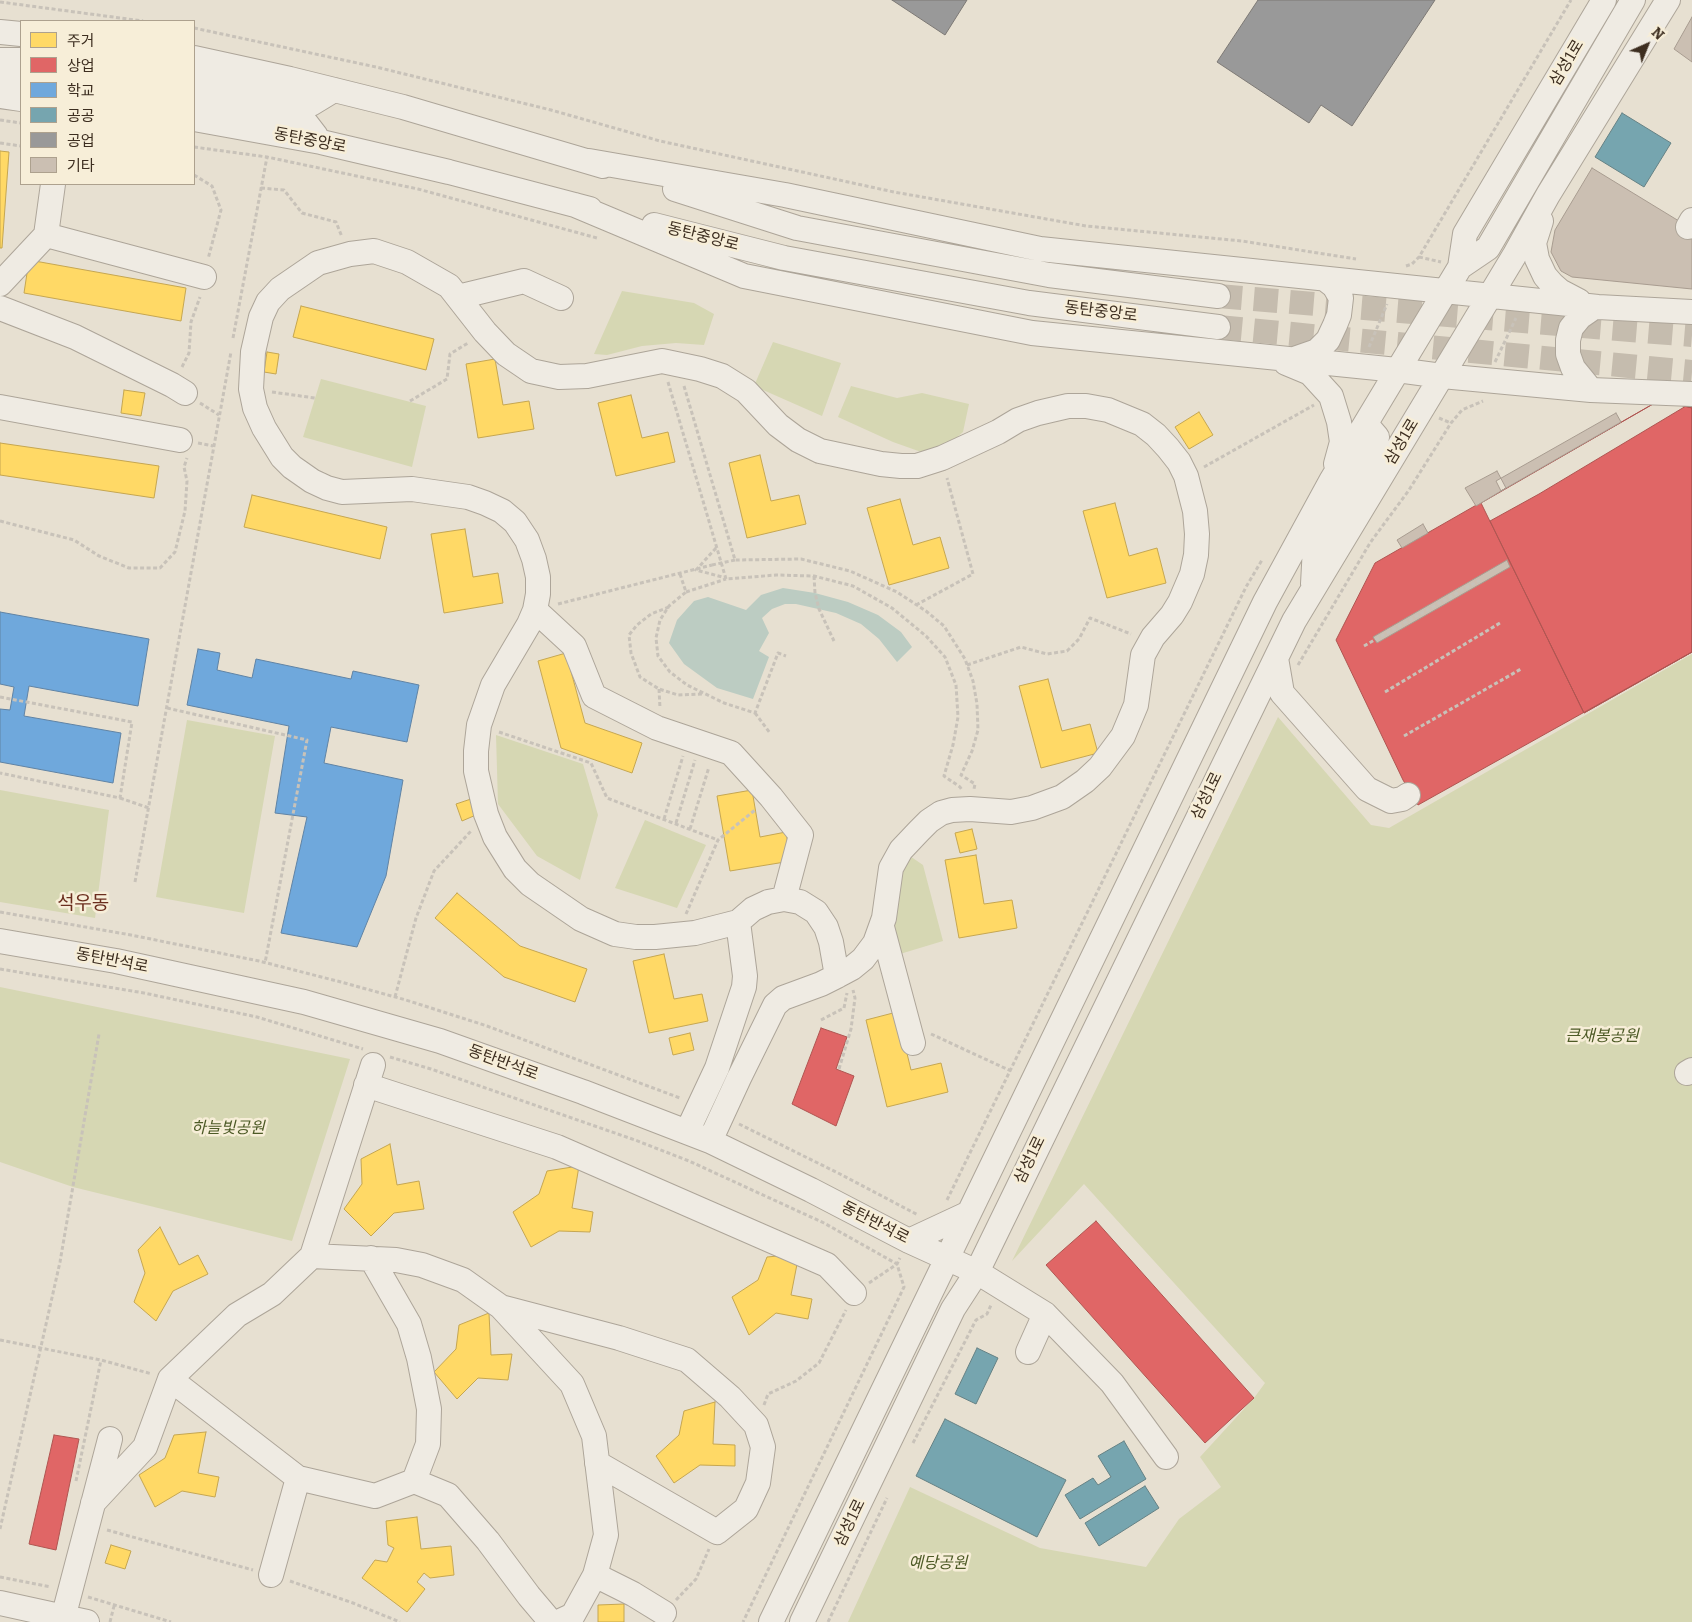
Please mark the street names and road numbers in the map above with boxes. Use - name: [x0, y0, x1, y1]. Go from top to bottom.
- street label: 삼성1로: [1546, 36, 1588, 90]
- street label: 동탄중앙로: [272, 125, 348, 157]
- street label: 동탄중앙로: [665, 219, 741, 255]
- street label: 동탄중앙로: [1063, 298, 1139, 326]
- street label: 삼성1로: [1381, 415, 1423, 469]
- street label: 삼성1로: [1187, 769, 1227, 823]
- street label: 동탄반석로: [74, 945, 150, 977]
- street label: 동탄반석로: [465, 1041, 541, 1085]
- street label: 삼성1로: [1010, 1133, 1050, 1187]
- street label: 동탄반석로: [838, 1198, 912, 1248]
- street label: 삼성1로: [830, 1496, 870, 1550]

